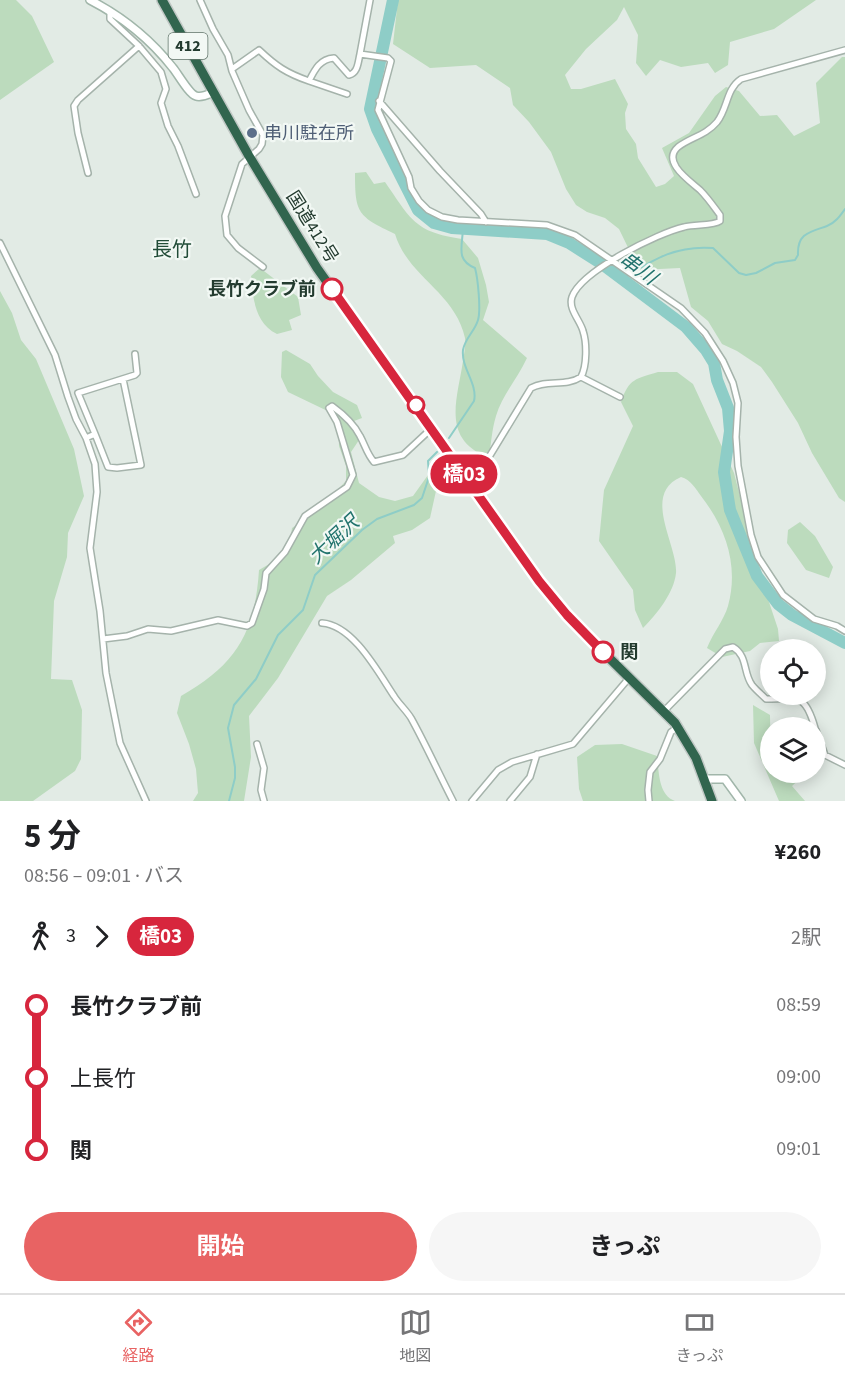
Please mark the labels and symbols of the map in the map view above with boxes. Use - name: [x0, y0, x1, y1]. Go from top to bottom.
- road number: 412: [168, 33, 207, 59]
- place label: 串川駐在所: [264, 121, 354, 146]
- marker: 串川駐在所: [245, 126, 259, 140]
- street label: 国道412号: [280, 186, 344, 268]
- district label: 長竹: [152, 236, 192, 264]
- water label: 串川: [614, 246, 664, 293]
- place label: 長竹クラブ前: [208, 277, 316, 302]
- marker: 長竹クラブ前: [321, 278, 343, 300]
- unlabelled marker: [407, 396, 425, 414]
- line badge: 橋03: [430, 454, 498, 494]
- water label: 大堀沢: [303, 507, 368, 571]
- place label: 関: [620, 640, 638, 665]
- marker: 関: [592, 641, 614, 663]

